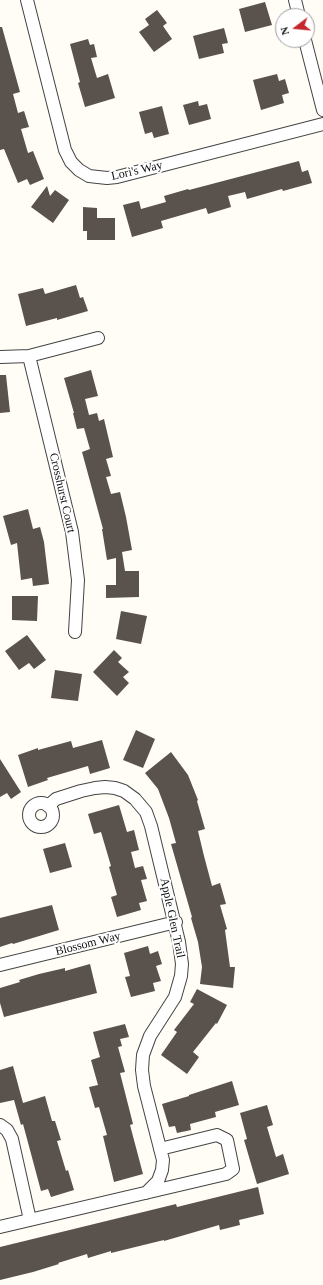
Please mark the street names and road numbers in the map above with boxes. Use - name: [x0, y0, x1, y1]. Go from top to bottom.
- street label: Lori's Way: [110, 158, 164, 184]
- street label: Crosshurst Court: [46, 452, 78, 534]
- street label: Apple Glen Trail: [156, 877, 188, 959]
- street label: Blossom Way: [54, 929, 122, 959]

